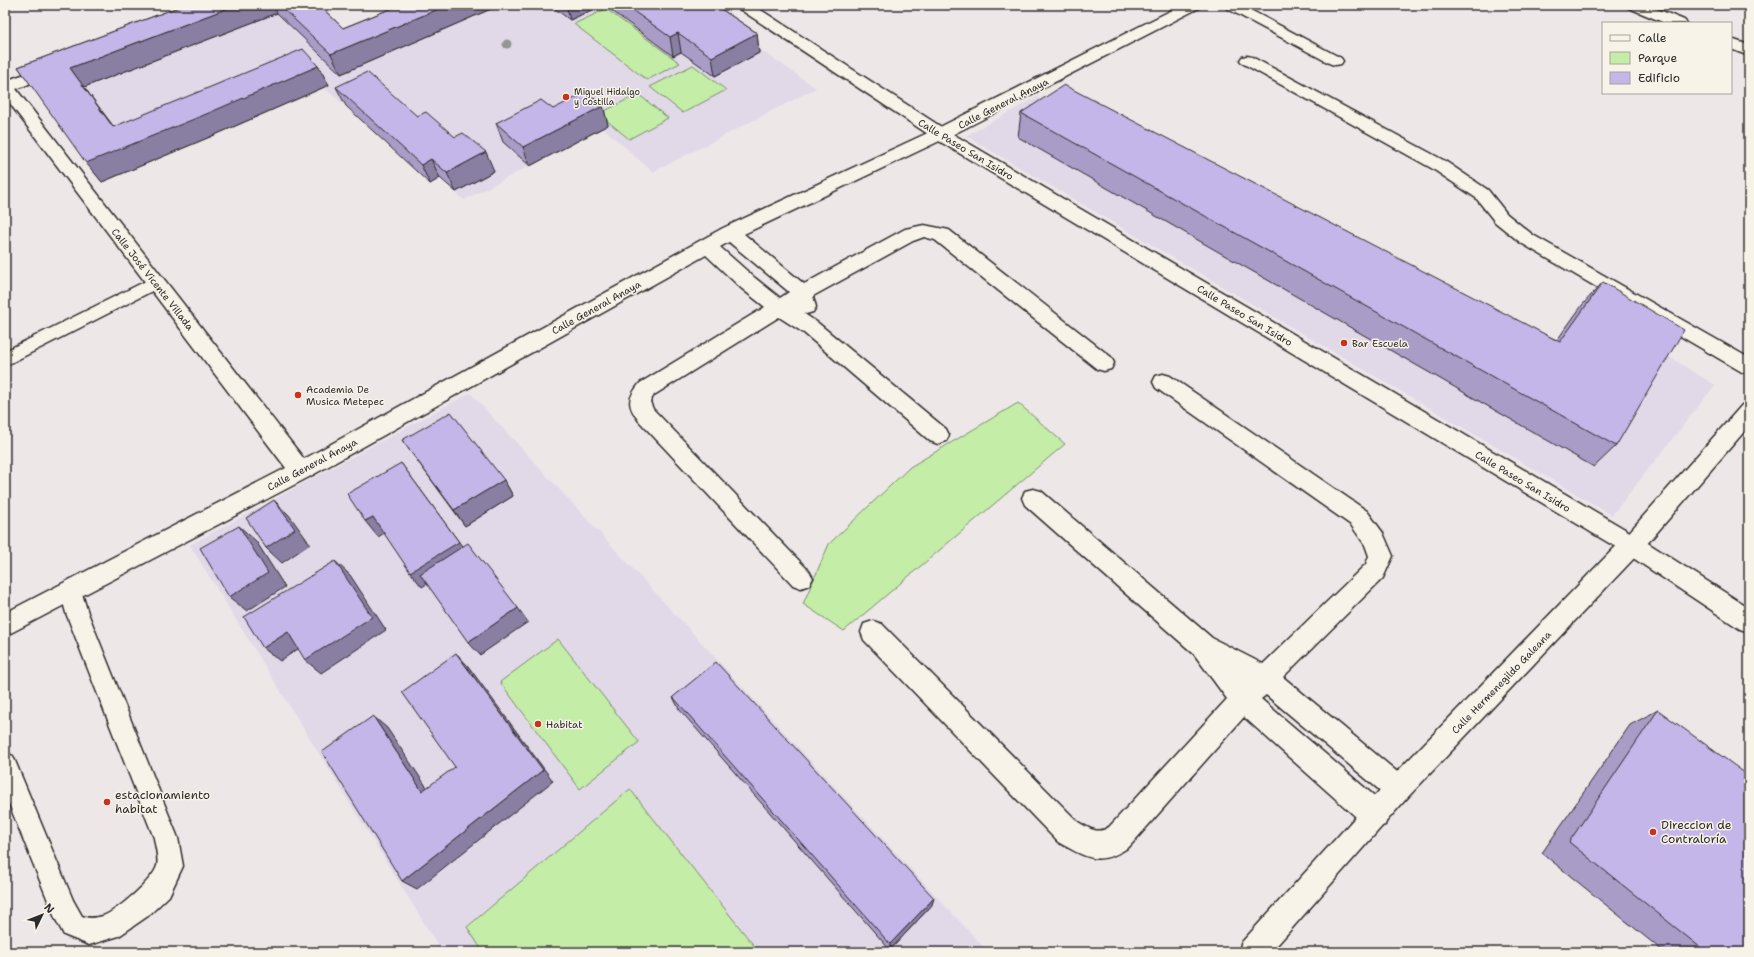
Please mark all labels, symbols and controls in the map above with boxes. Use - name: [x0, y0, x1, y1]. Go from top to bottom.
- legend: [1602, 22, 1732, 94]
- text: Calle: [1638, 30, 1667, 46]
- text: Parque: [1638, 50, 1677, 66]
- text: Edificio: [1638, 70, 1680, 86]
- street label: Calle General Anaya: [956, 75, 1051, 132]
- place label: Miguel Hidalgo y Costilla: [574, 86, 640, 108]
- marker: Miguel Hidalgo y Costilla: [561, 92, 571, 102]
- street label: Calle Paseo San Isidro: [916, 116, 1016, 183]
- street label: Calle José Vicente Villada: [109, 226, 197, 334]
- street label: Calle General Anaya: [549, 277, 644, 337]
- street label: Calle Paseo San Isidro: [1195, 282, 1295, 349]
- place label: Bar Escuela: [1352, 337, 1409, 350]
- marker: Bar Escuela: [1339, 338, 1349, 348]
- place label: Academia De Musica Metepec: [306, 383, 384, 408]
- marker: Academia De Musica Metepec: [293, 390, 303, 400]
- street label: Calle General Anaya: [265, 435, 360, 494]
- street label: Calle Paseo San Isidro: [1473, 448, 1573, 515]
- street label: Calle Hermenegildo Galeana: [1449, 628, 1555, 737]
- place label: Habitat: [546, 718, 583, 731]
- marker: Habitat: [533, 719, 543, 729]
- place label: estacionamiento habitat: [115, 787, 210, 817]
- marker: estacionamiento habitat: [102, 797, 112, 807]
- place label: Direccion de Contraloría: [1661, 817, 1732, 847]
- marker: Direccion de Contraloría: [1648, 827, 1658, 837]
- north arrow: [22, 895, 62, 935]
- text: N: [40, 900, 58, 917]

